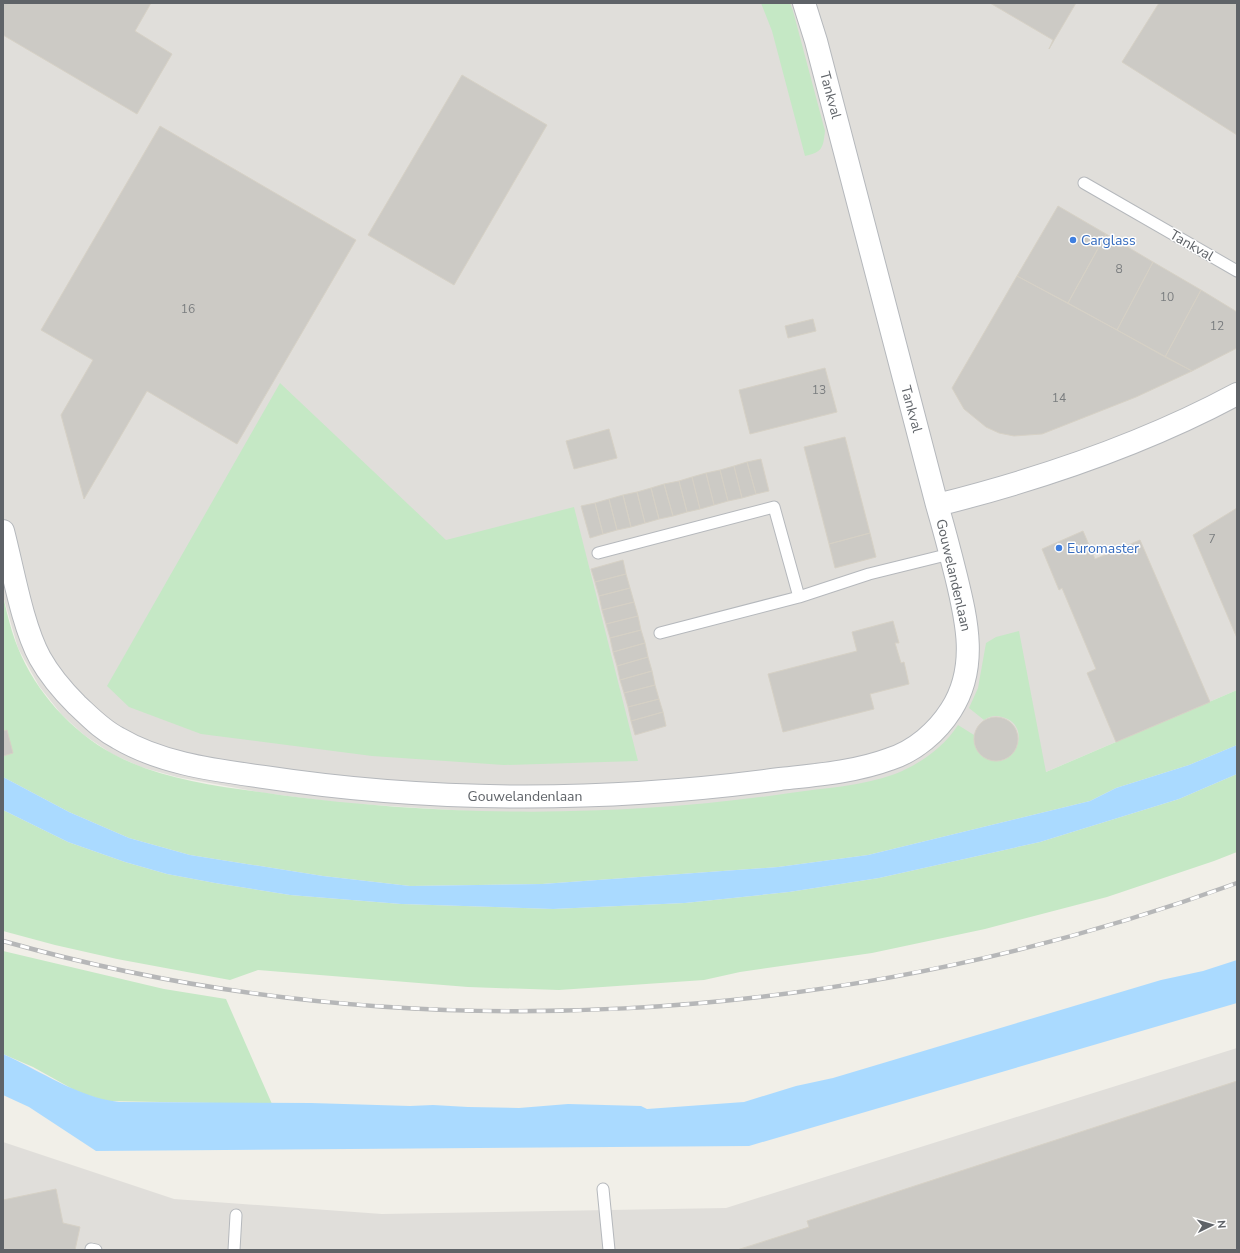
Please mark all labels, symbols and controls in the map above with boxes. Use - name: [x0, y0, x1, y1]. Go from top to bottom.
- street label: Tankval: [815, 69, 846, 122]
- street label: Tankval: [1166, 225, 1218, 266]
- place label: Carglass: [1081, 231, 1136, 250]
- marker: Carglass: [1068, 235, 1078, 245]
- house number: 8: [1115, 261, 1123, 277]
- house number: 10: [1160, 289, 1174, 305]
- house number: 16: [181, 301, 195, 317]
- house number: 12: [1210, 318, 1224, 334]
- house number: 13: [812, 382, 826, 398]
- street label: Tankval: [896, 383, 927, 436]
- house number: 14: [1052, 390, 1066, 406]
- street label: Gouwelandenlaan: [931, 517, 976, 633]
- house number: 7: [1208, 531, 1216, 547]
- place label: Euromaster: [1067, 539, 1139, 558]
- marker: Euromaster: [1054, 543, 1064, 553]
- street label: Gouwelandenlaan: [468, 787, 582, 806]
- north arrow: [1192, 1205, 1232, 1245]
- text: N: [1214, 1219, 1229, 1229]

